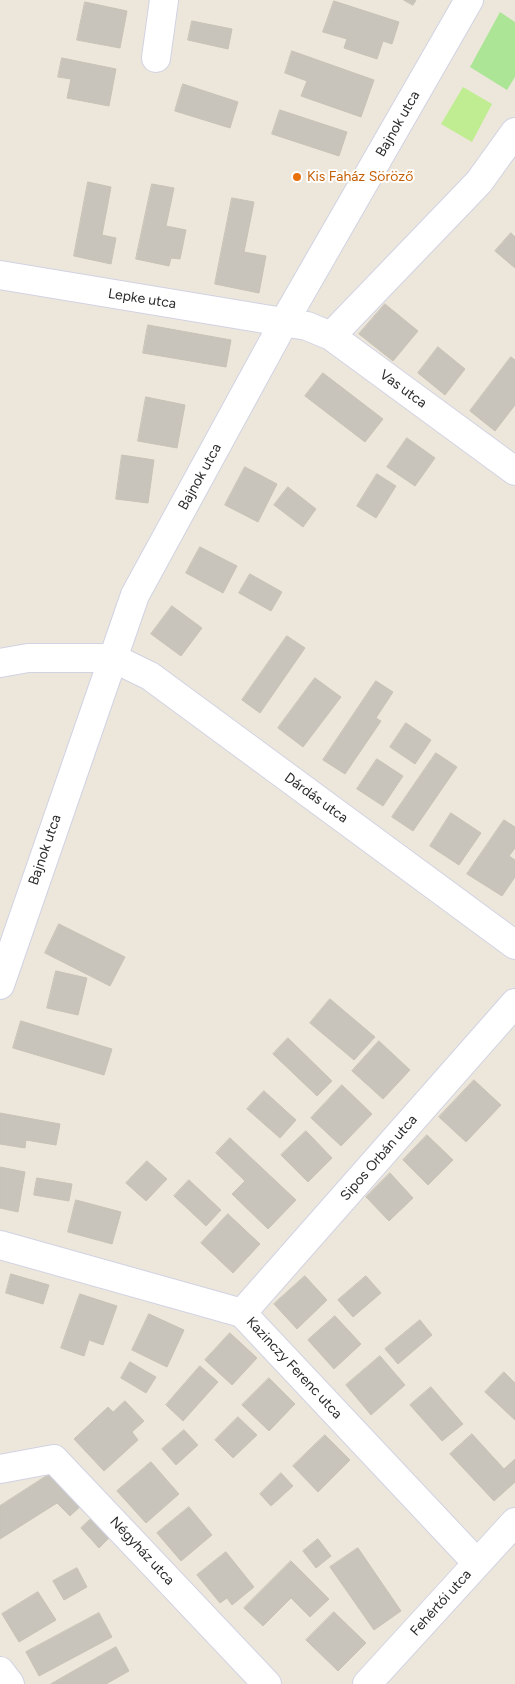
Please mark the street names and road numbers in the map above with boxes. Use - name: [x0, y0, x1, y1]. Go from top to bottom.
- street label: Bajnok utca: [372, 88, 424, 160]
- street label: Lepke utca: [107, 285, 177, 313]
- street label: Vas utca: [376, 366, 430, 412]
- street label: Bajnok utca: [175, 441, 225, 513]
- street label: Dárdás utca: [281, 769, 351, 827]
- street label: Bajnok utca: [25, 813, 65, 887]
- street label: Sipos Orbán utca: [337, 1112, 421, 1204]
- street label: Kazinczy Ferenc utca: [243, 1314, 345, 1422]
- street label: Négyház utca: [106, 1513, 178, 1589]
- street label: Fehértói utca: [407, 1566, 475, 1640]

